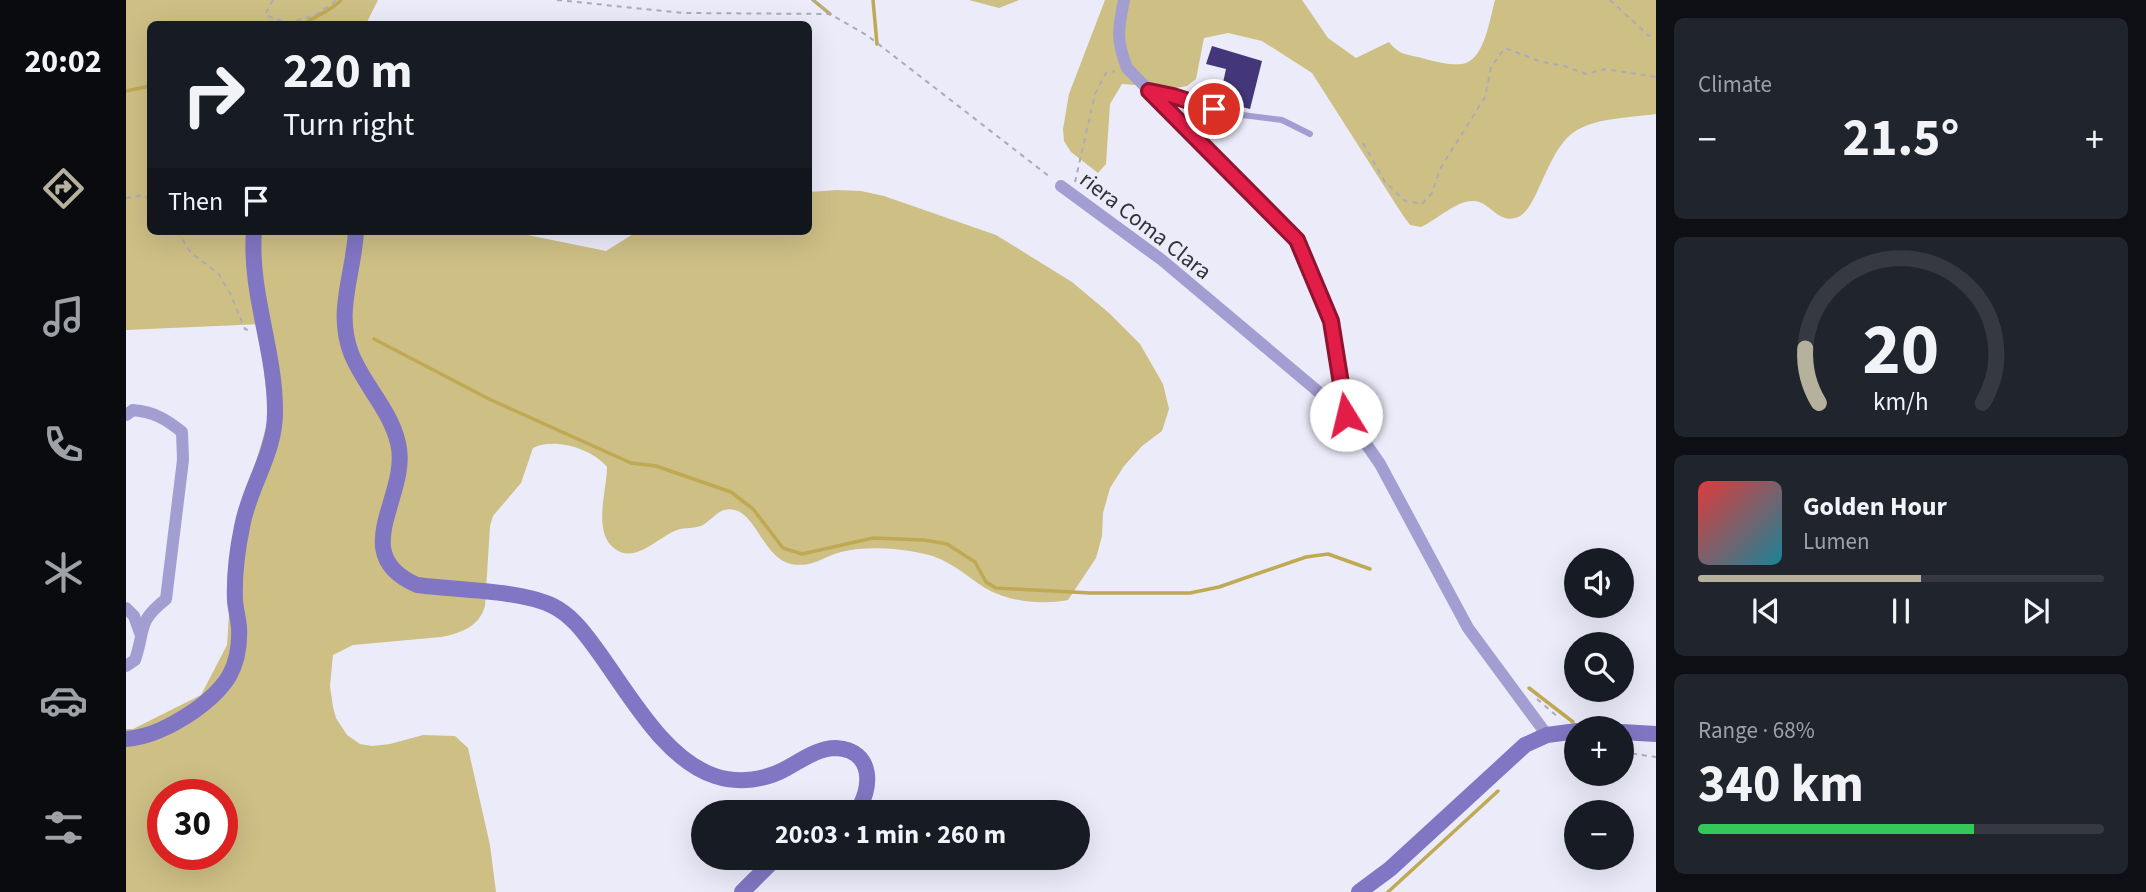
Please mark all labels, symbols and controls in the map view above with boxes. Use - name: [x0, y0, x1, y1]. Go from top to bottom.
- text: 220 m: [283, 37, 412, 107]
- text: 20:02: [24, 39, 102, 85]
- icon: right: [168, 49, 259, 140]
- text: Climate: [1698, 68, 1772, 101]
- pin: [1184, 79, 1244, 139]
- icon: arrive: [1195, 90, 1233, 128]
- text: Turn right: [283, 102, 414, 148]
- text: 21.5°: [1843, 102, 1959, 176]
- text: −: [1698, 113, 1717, 167]
- text: +: [2085, 113, 2104, 167]
- street label: riera Coma Clara: [1073, 163, 1219, 287]
- icon: directions: [39, 164, 88, 213]
- icon: arrive: [237, 182, 275, 220]
- text: Then: [168, 183, 223, 220]
- icon: music: [39, 292, 88, 341]
- text: 20: [1863, 298, 1939, 402]
- position arrow: [1309, 378, 1383, 452]
- text: km/h: [1873, 384, 1929, 420]
- icon: phone: [39, 420, 88, 469]
- text: Golden Hour: [1803, 488, 1947, 525]
- text: Lumen: [1803, 525, 1870, 558]
- icon: climate: [39, 548, 88, 597]
- map controls: [1564, 548, 1634, 870]
- button: sound: [1564, 548, 1634, 618]
- icon: previous: [1747, 592, 1785, 630]
- icon: pause: [1882, 592, 1920, 630]
- icon: next: [2017, 592, 2055, 630]
- button: search: [1564, 632, 1634, 702]
- icon: car: [39, 676, 88, 725]
- text: Range · 68%: [1698, 714, 1815, 747]
- button: +: [1564, 716, 1634, 786]
- text: 340 km: [1698, 748, 1864, 822]
- speed limit sign: 30: [147, 779, 238, 870]
- button: −: [1564, 800, 1634, 870]
- icon: filters: [39, 803, 88, 852]
- text: 20:03 · 1 min · 260 m: [775, 816, 1006, 853]

